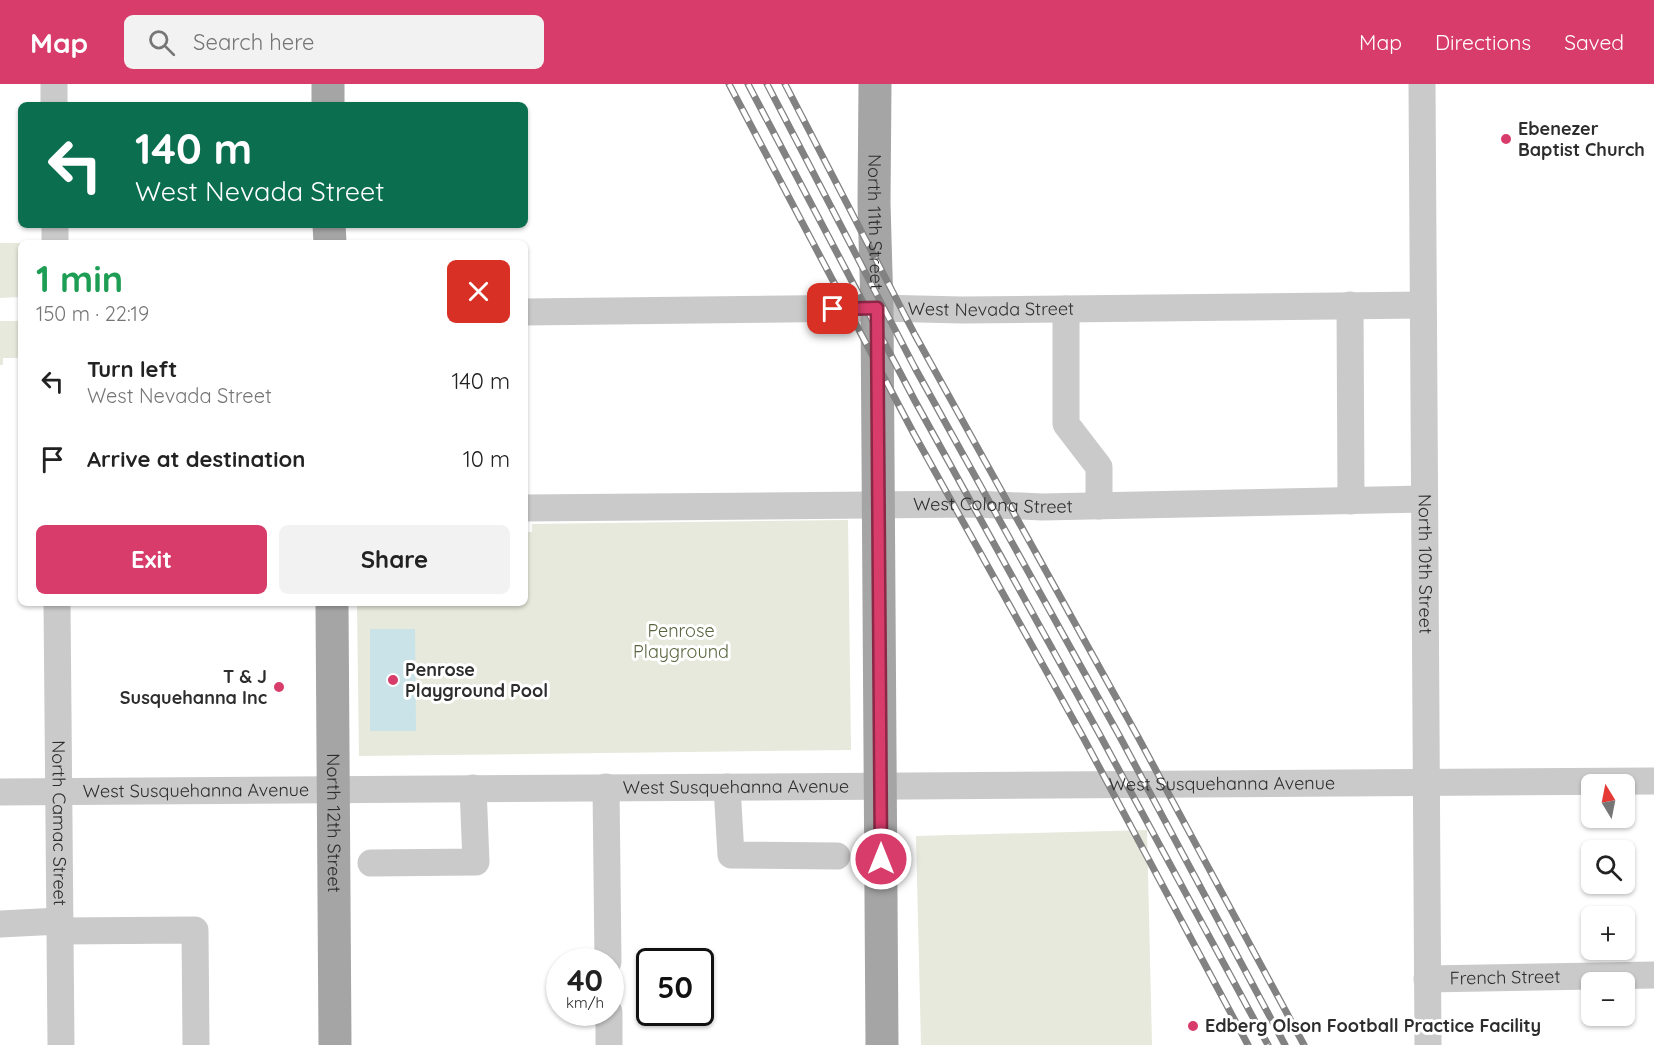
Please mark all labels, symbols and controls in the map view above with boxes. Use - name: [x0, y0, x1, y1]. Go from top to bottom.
- search box: [124, 15, 544, 69]
- text: Map: [30, 25, 88, 60]
- icon: search: [145, 26, 178, 59]
- text: Search here: [193, 28, 315, 56]
- text: Map: [1359, 29, 1402, 55]
- text: Directions: [1435, 29, 1531, 55]
- text: Saved: [1564, 29, 1624, 55]
- place label: Ebenezer Baptist Church: [1518, 117, 1645, 161]
- text: 140 m: [135, 122, 252, 175]
- icon: left: [36, 126, 114, 204]
- marker: Ebenezer Baptist Church: [1499, 132, 1513, 146]
- street label: North 11th Street: [863, 154, 888, 290]
- text: West Nevada Street: [135, 174, 384, 208]
- text: 1 min: [36, 256, 123, 301]
- button: close: [447, 260, 510, 323]
- pin: [807, 283, 858, 334]
- icon: arrive: [816, 292, 849, 325]
- street label: West Nevada Street: [908, 297, 1074, 321]
- text: 150 m · 22:19: [36, 301, 149, 326]
- text: Turn left: [87, 355, 177, 383]
- icon: left: [36, 365, 69, 398]
- text: 140 m: [451, 367, 510, 395]
- text: West Nevada Street: [87, 383, 272, 408]
- icon: arrive: [36, 443, 69, 476]
- text: Arrive at destination: [87, 445, 305, 473]
- text: 10 m: [463, 445, 510, 473]
- street label: West Colona Street: [913, 492, 1073, 518]
- street label: North 10th Street: [1414, 494, 1437, 634]
- button: Exit: [36, 525, 267, 594]
- button: Share: [279, 525, 510, 594]
- park label: Penrose Playground: [633, 619, 729, 663]
- place label: Penrose Playground Pool: [405, 658, 548, 702]
- place label: T & J Susquehanna Inc: [120, 665, 267, 709]
- marker: Penrose Playground Pool: [386, 673, 400, 687]
- marker: T & J Susquehanna Inc: [272, 680, 286, 694]
- street label: North Camac Street: [47, 740, 72, 906]
- street label: North 12th Street: [322, 753, 346, 893]
- street label: West Susquehanna Avenue: [1109, 771, 1335, 796]
- street label: West Susquehanna Avenue: [623, 774, 849, 799]
- north arrow: [1581, 774, 1635, 828]
- map controls: [1581, 774, 1635, 1026]
- street label: West Susquehanna Avenue: [83, 778, 309, 802]
- position arrow: [849, 827, 913, 891]
- button: search: [1581, 840, 1635, 894]
- button: +: [1581, 906, 1635, 960]
- speed limit sign: 50: [636, 948, 714, 1026]
- text: 40: [567, 961, 603, 999]
- street label: French Street: [1449, 965, 1561, 990]
- button: −: [1581, 972, 1635, 1026]
- text: km/h: [566, 993, 604, 1012]
- place label: Edberg Olson Football Practice Facility: [1205, 1014, 1541, 1037]
- marker: Edberg Olson Football Practice Facility: [1186, 1019, 1200, 1033]

